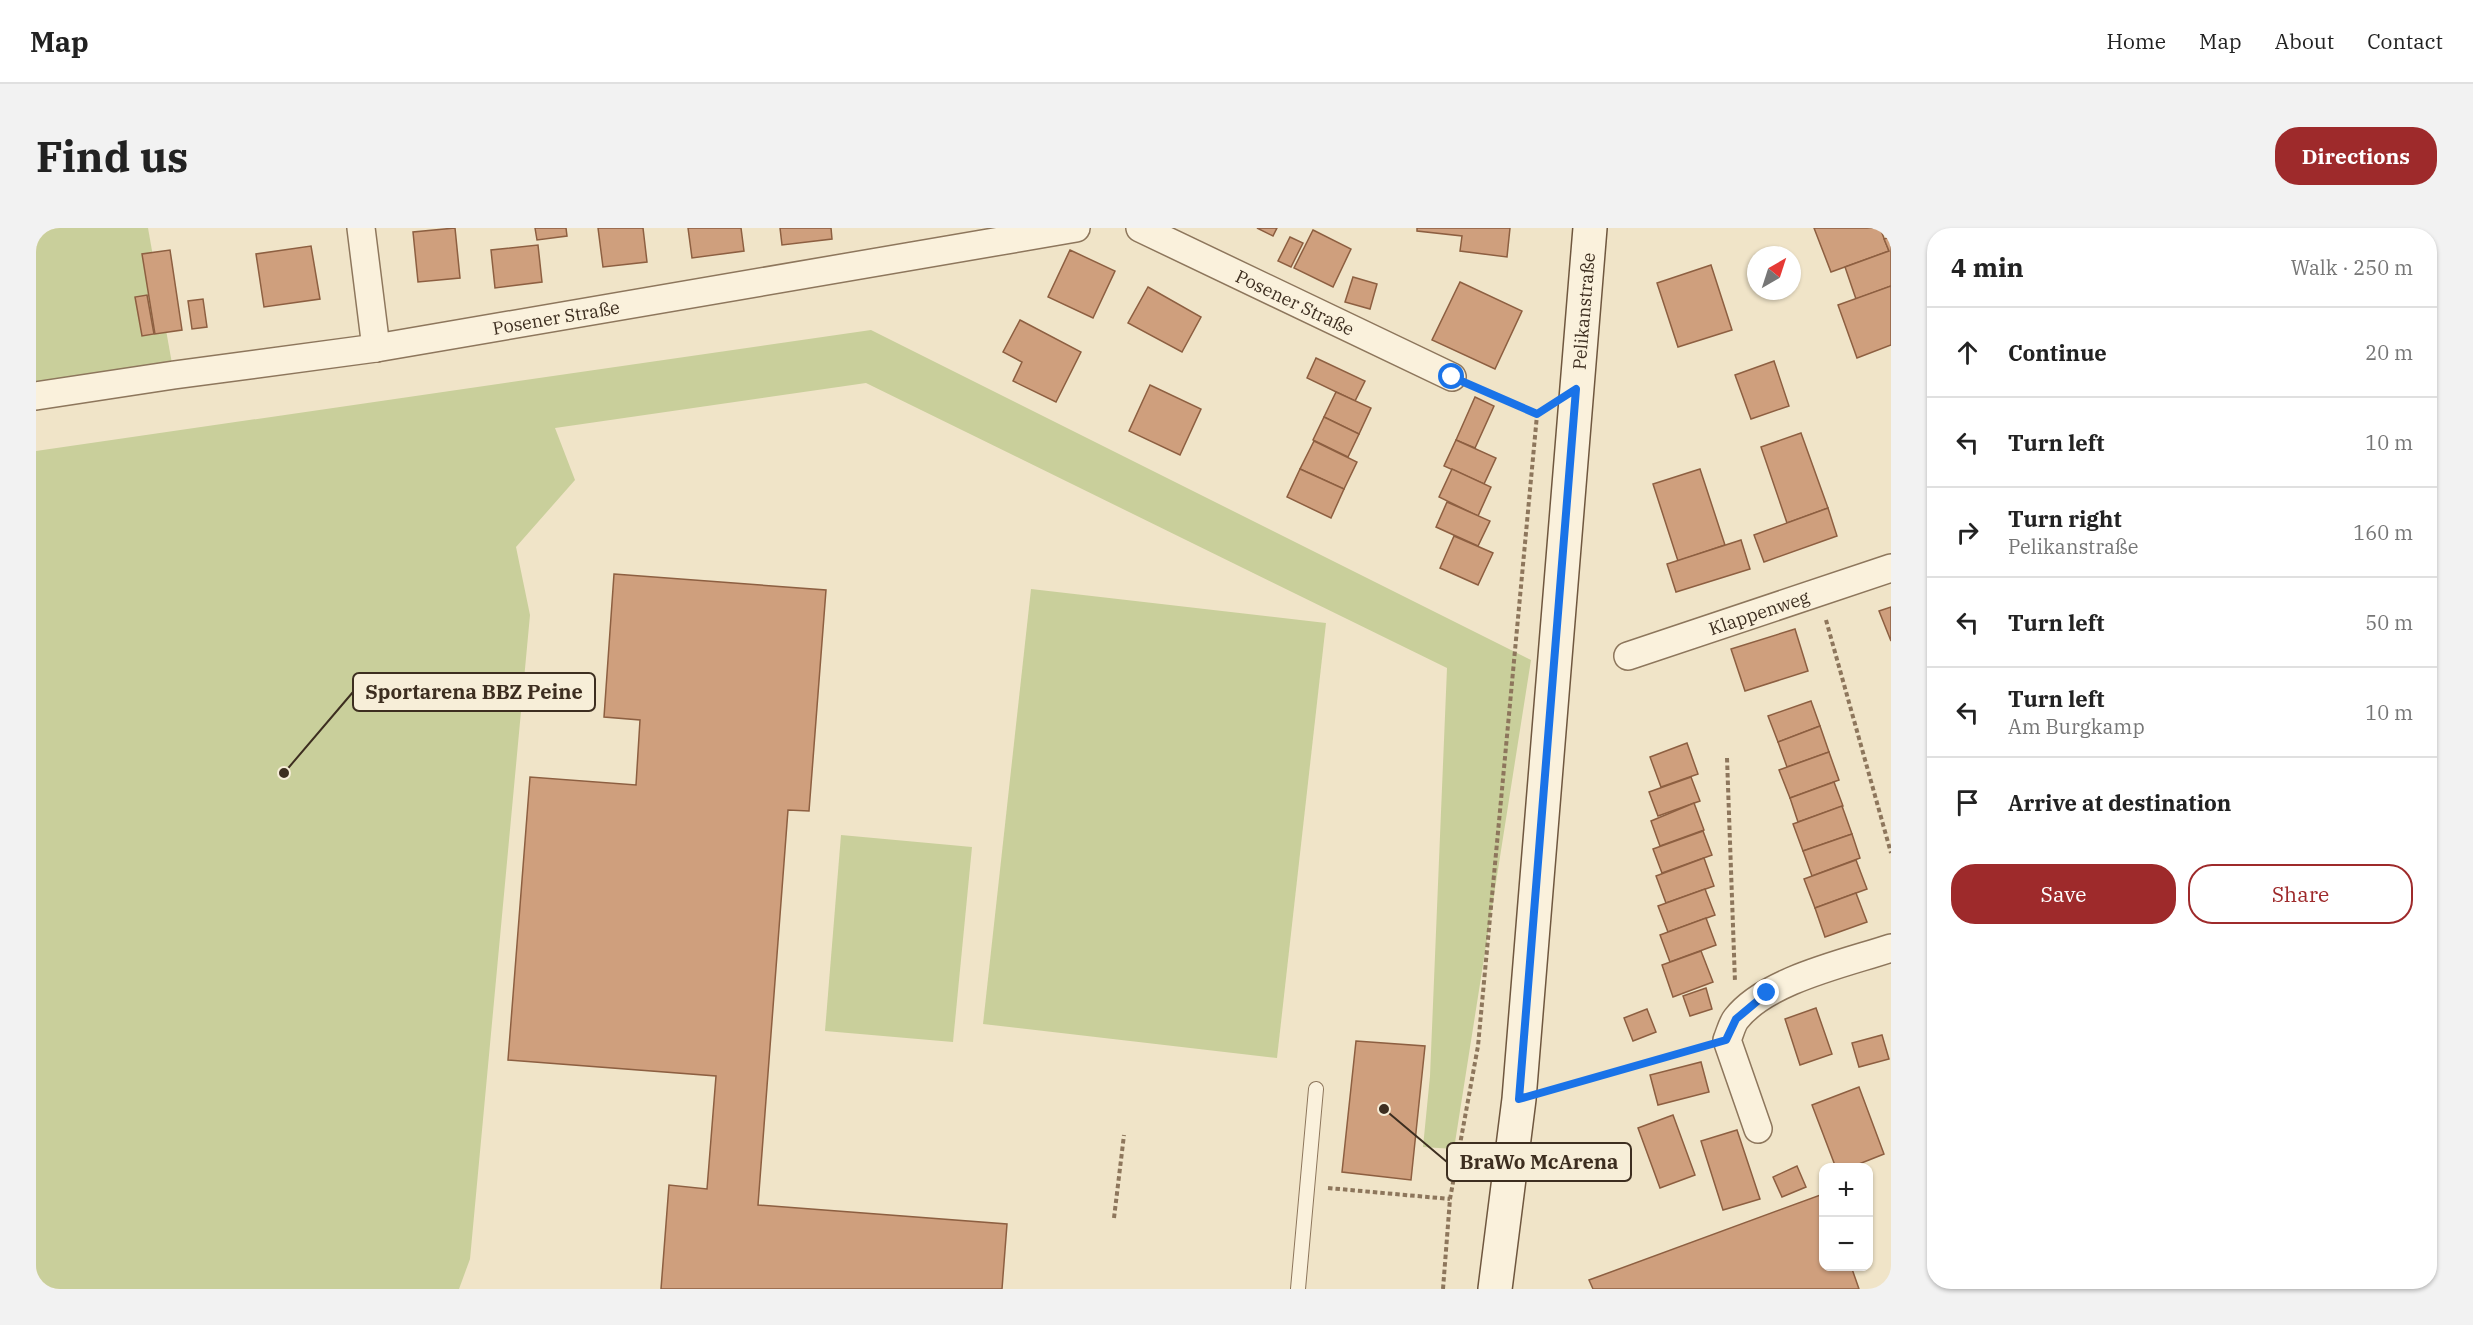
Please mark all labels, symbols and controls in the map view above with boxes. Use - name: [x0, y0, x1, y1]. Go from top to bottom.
- text: Map: [30, 23, 89, 60]
- text: Home: [2106, 27, 2166, 55]
- text: Map: [2199, 27, 2242, 55]
- text: About: [2275, 27, 2334, 55]
- text: Contact: [2367, 27, 2443, 55]
- button: Directions: [2275, 127, 2437, 185]
- text: Find us: [36, 129, 188, 184]
- north arrow: [1747, 246, 1801, 300]
- text: 4 min: [1951, 250, 2024, 284]
- street label: Pelikanstraße: [1567, 252, 1599, 371]
- text: Walk · 250 m: [2291, 254, 2413, 281]
- street label: Posener Straße: [1232, 264, 1358, 340]
- street label: Posener Straße: [491, 295, 621, 339]
- icon: ahead: [1951, 336, 1984, 369]
- text: Continue: [2008, 338, 2107, 367]
- text: 20 m: [2365, 339, 2413, 366]
- route start: [1438, 363, 1464, 389]
- icon: left: [1951, 426, 1984, 459]
- text: Turn left: [2008, 428, 2104, 457]
- text: 10 m: [2365, 429, 2413, 456]
- text: Turn right: [2008, 504, 2122, 533]
- icon: right: [1951, 516, 1984, 549]
- text: 160 m: [2353, 519, 2413, 546]
- text: Pelikanstraße: [2008, 533, 2139, 560]
- street label: Klappenweg: [1706, 585, 1812, 640]
- icon: left: [1951, 606, 1984, 639]
- text: Turn left: [2008, 608, 2104, 637]
- text: 50 m: [2365, 609, 2413, 636]
- callout: Sportarena BBZ Peine: [353, 673, 595, 711]
- text: Sportarena BBZ Peine: [365, 678, 583, 705]
- text: Turn left: [2008, 684, 2104, 713]
- icon: left: [1951, 696, 1984, 729]
- text: 10 m: [2365, 699, 2413, 726]
- text: Am Burgkamp: [2008, 713, 2145, 740]
- icon: arrive: [1951, 786, 1984, 819]
- text: Arrive at destination: [2008, 788, 2231, 817]
- button: Save: [1951, 864, 2176, 924]
- button: Share: [2188, 864, 2413, 924]
- route end: [1753, 979, 1779, 1005]
- callout: BraWo McArena: [1447, 1143, 1631, 1181]
- text: BraWo McArena: [1459, 1148, 1619, 1175]
- map controls: [1819, 1163, 1873, 1271]
- button: +: [1819, 1163, 1873, 1217]
- button: −: [1819, 1217, 1873, 1271]

